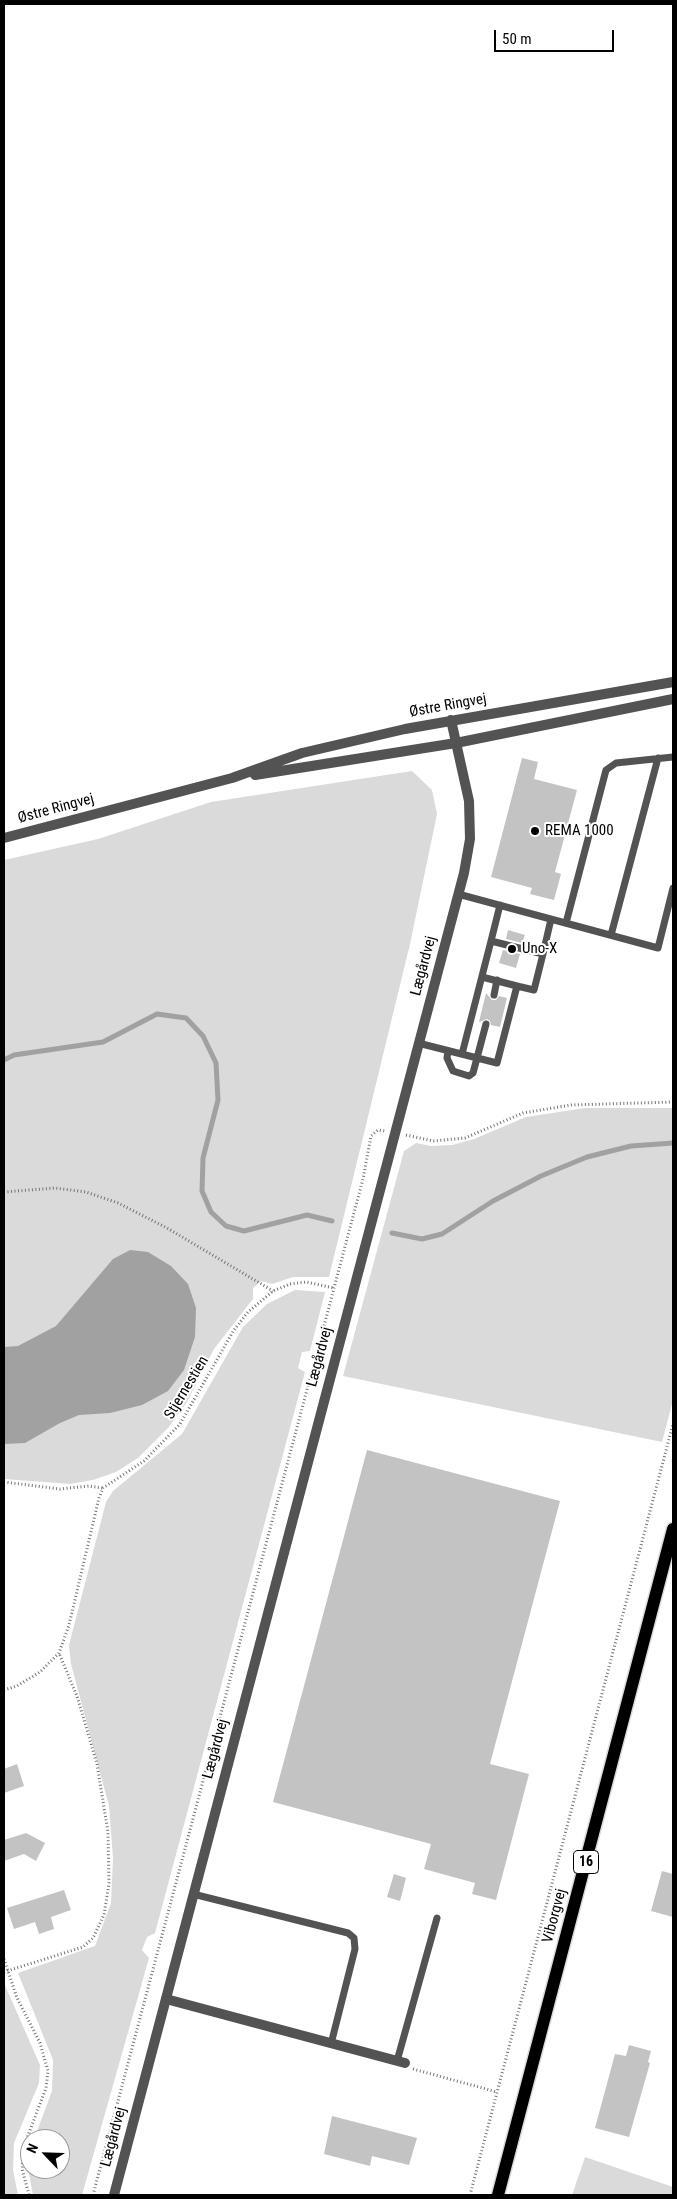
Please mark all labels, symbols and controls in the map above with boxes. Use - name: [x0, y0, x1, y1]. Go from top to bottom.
- scale bar: [497, 20, 617, 52]
- text: 50 m: [502, 30, 532, 48]
- street label: Østre Ringvej: [408, 690, 488, 722]
- street label: Østre Ringvej: [16, 790, 96, 828]
- place label: REMA 1000: [545, 822, 614, 840]
- marker: REMA 1000: [529, 825, 541, 837]
- street label: Lægårdvej: [407, 934, 441, 998]
- place label: Uno-X: [522, 940, 557, 958]
- marker: Uno-X: [506, 943, 518, 955]
- street label: Lægårdvej: [303, 1325, 337, 1389]
- street label: Stjernestien: [161, 1353, 213, 1423]
- street label: Lægårdvej: [199, 1717, 233, 1781]
- road number: 16: [574, 1850, 598, 1874]
- street label: Viborgvej: [539, 1887, 571, 1945]
- street label: Lægårdvej: [97, 2105, 131, 2169]
- north arrow: [20, 2129, 70, 2179]
- text: N: [23, 2141, 41, 2155]

